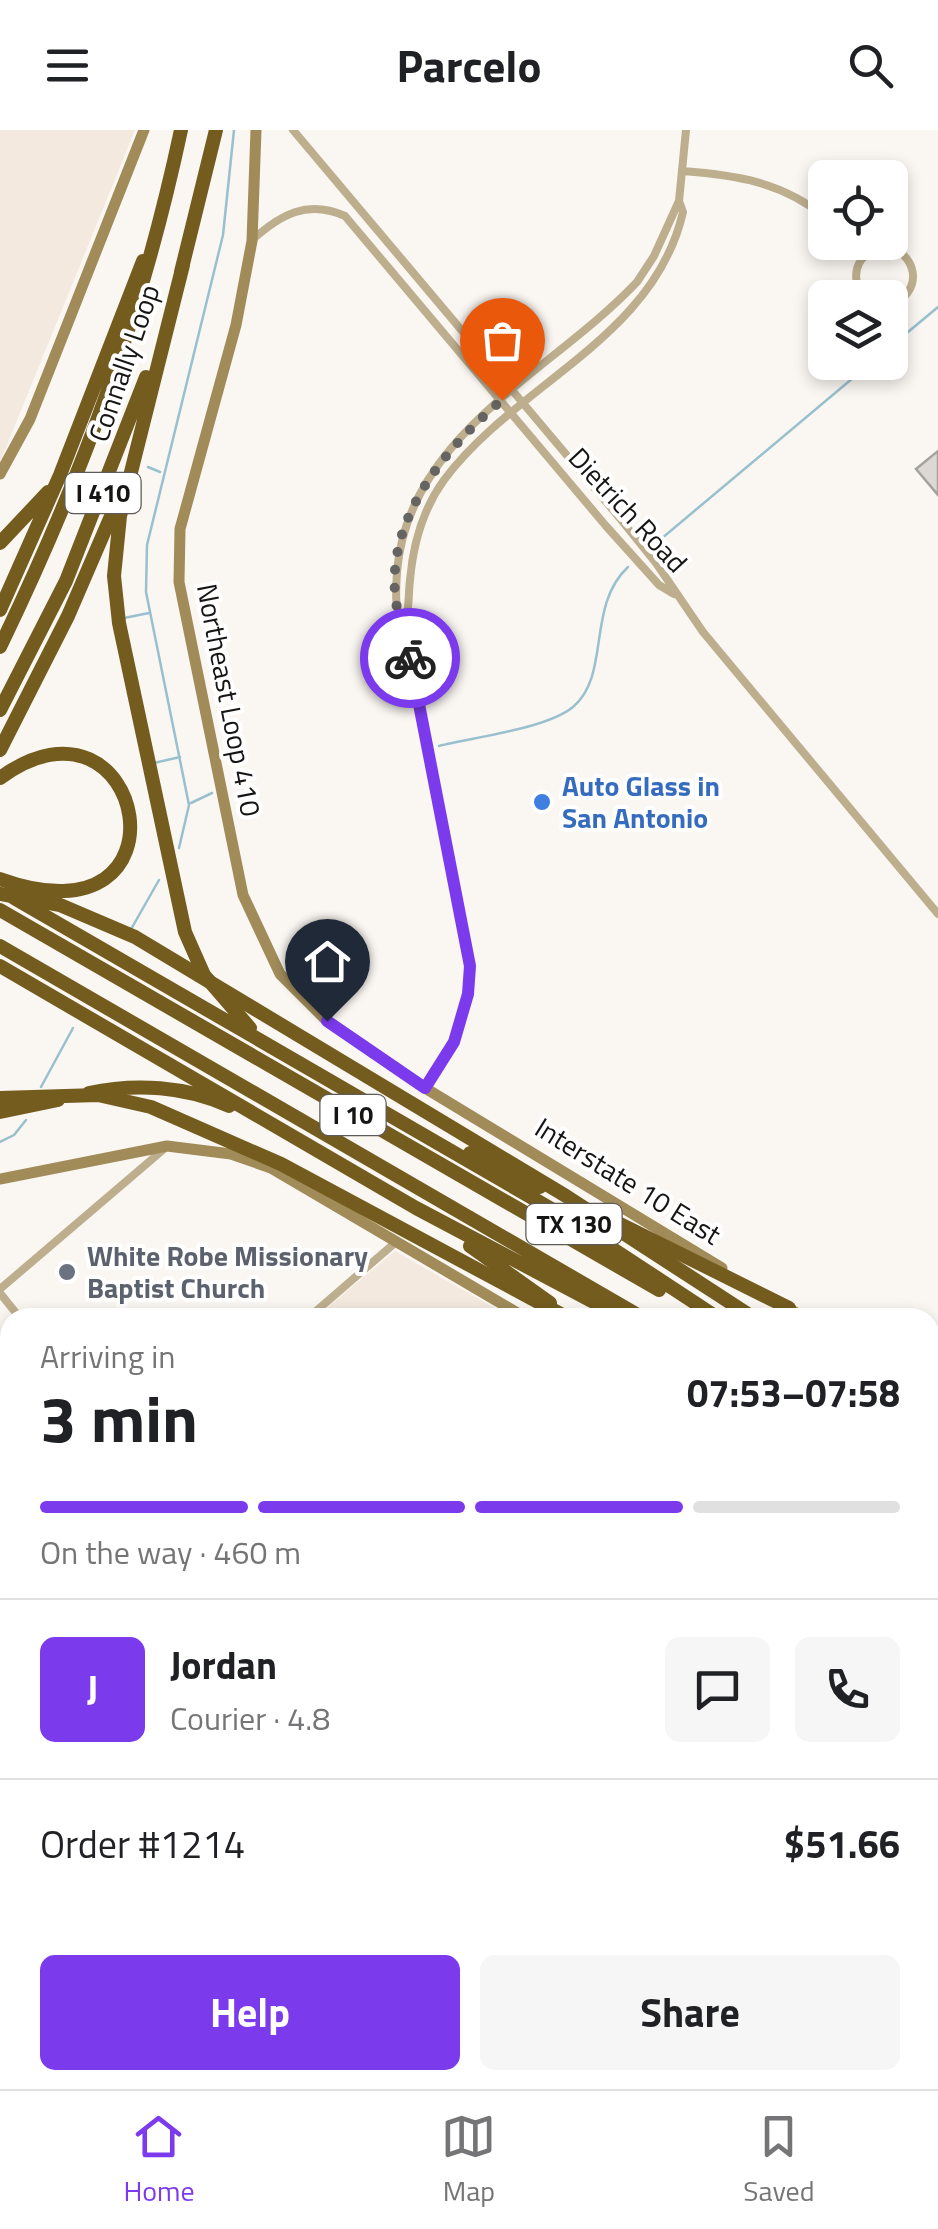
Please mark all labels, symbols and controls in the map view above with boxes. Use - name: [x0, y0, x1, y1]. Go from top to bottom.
- text: Parcelo: [397, 31, 541, 99]
- icon: menu: [40, 38, 95, 93]
- icon: search: [843, 38, 898, 93]
- map controls: [808, 160, 908, 380]
- button: locate: [808, 160, 908, 260]
- street label: Connally Loop: [76, 278, 171, 447]
- button: layers: [808, 280, 908, 380]
- pin: [460, 298, 545, 401]
- icon: bag: [475, 313, 530, 368]
- street label: Dietrich Road: [559, 437, 698, 582]
- road number: I 410: [66, 473, 140, 513]
- street label: Northeast Loop 410: [186, 580, 273, 820]
- courier: [360, 608, 460, 708]
- icon: bike: [383, 631, 438, 686]
- place label: Auto Glass in San Antonio: [562, 764, 720, 839]
- marker: Auto Glass in San Antonio: [531, 791, 553, 813]
- pin: [285, 919, 370, 1022]
- icon: home: [300, 934, 355, 989]
- road number: I 10: [320, 1095, 386, 1135]
- street label: Interstate 10 East: [527, 1106, 730, 1255]
- road number: TX 130: [526, 1204, 622, 1244]
- place label: White Robe Missionary Baptist Church: [87, 1234, 368, 1309]
- marker: White Robe Missionary Baptist Church: [56, 1261, 78, 1283]
- text: Arriving in: [40, 1332, 176, 1380]
- text: 07:53–07:58: [687, 1364, 900, 1422]
- text: 3 min: [40, 1368, 198, 1467]
- text: On the way · 460 m: [40, 1528, 301, 1576]
- text: Jordan: [170, 1636, 277, 1694]
- button: chat: [665, 1637, 770, 1742]
- button: phone: [795, 1637, 900, 1742]
- text: J: [87, 1660, 98, 1718]
- text: Courier · 4.8: [170, 1694, 330, 1742]
- text: Order #1214: [40, 1815, 245, 1873]
- text: $51.66: [784, 1815, 900, 1873]
- button: Help: [40, 1955, 460, 2070]
- button: Share: [480, 1955, 900, 2070]
- tab: Home: [123, 2109, 195, 2212]
- tab: Map: [441, 2109, 496, 2212]
- tab: Saved: [743, 2109, 815, 2212]

